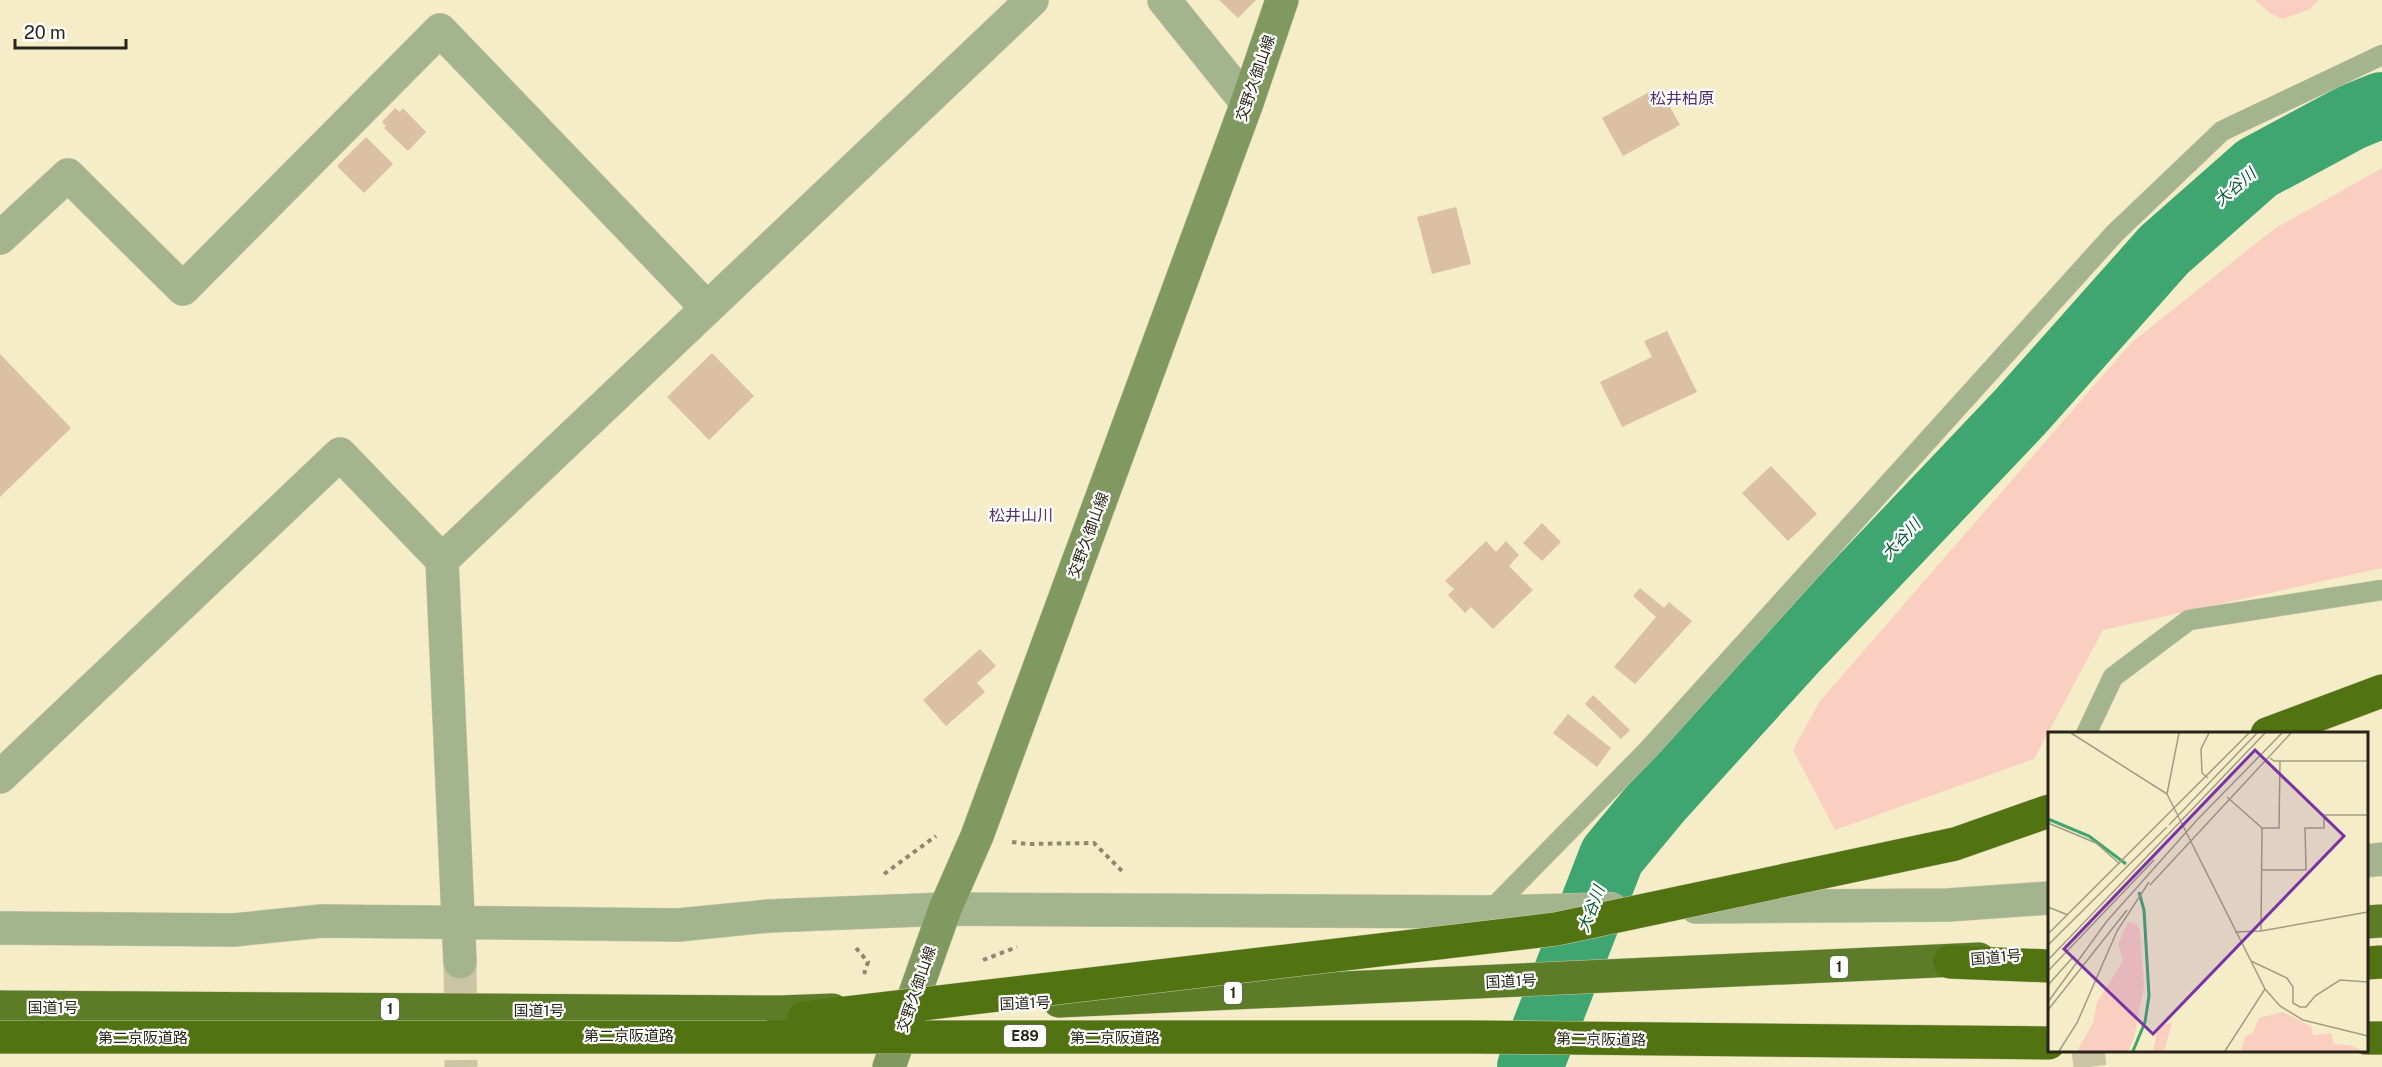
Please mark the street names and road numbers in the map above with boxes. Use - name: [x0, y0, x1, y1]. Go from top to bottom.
- street label: 交野久御山線: [1232, 33, 1278, 123]
- street label: 交野久御山線: [1065, 490, 1111, 580]
- street label: 交野久御山線: [893, 944, 939, 1034]
- street label: 国道1号: [1970, 946, 2022, 968]
- road number: 1: [1830, 956, 1848, 978]
- street label: 国道1号: [1485, 971, 1537, 991]
- road number: 1: [1224, 982, 1242, 1004]
- street label: 国道1号: [999, 994, 1051, 1012]
- road number: 1: [381, 998, 399, 1020]
- street label: 国道1号: [27, 999, 79, 1016]
- street label: 国道1号: [513, 1002, 565, 1019]
- road number: E89: [1004, 1025, 1046, 1047]
- street label: 第二京阪道路: [584, 1027, 674, 1044]
- street label: 第二京阪道路: [98, 1029, 188, 1046]
- street label: 第二京阪道路: [1070, 1029, 1160, 1046]
- street label: 第二京阪道路: [1556, 1030, 1646, 1048]

